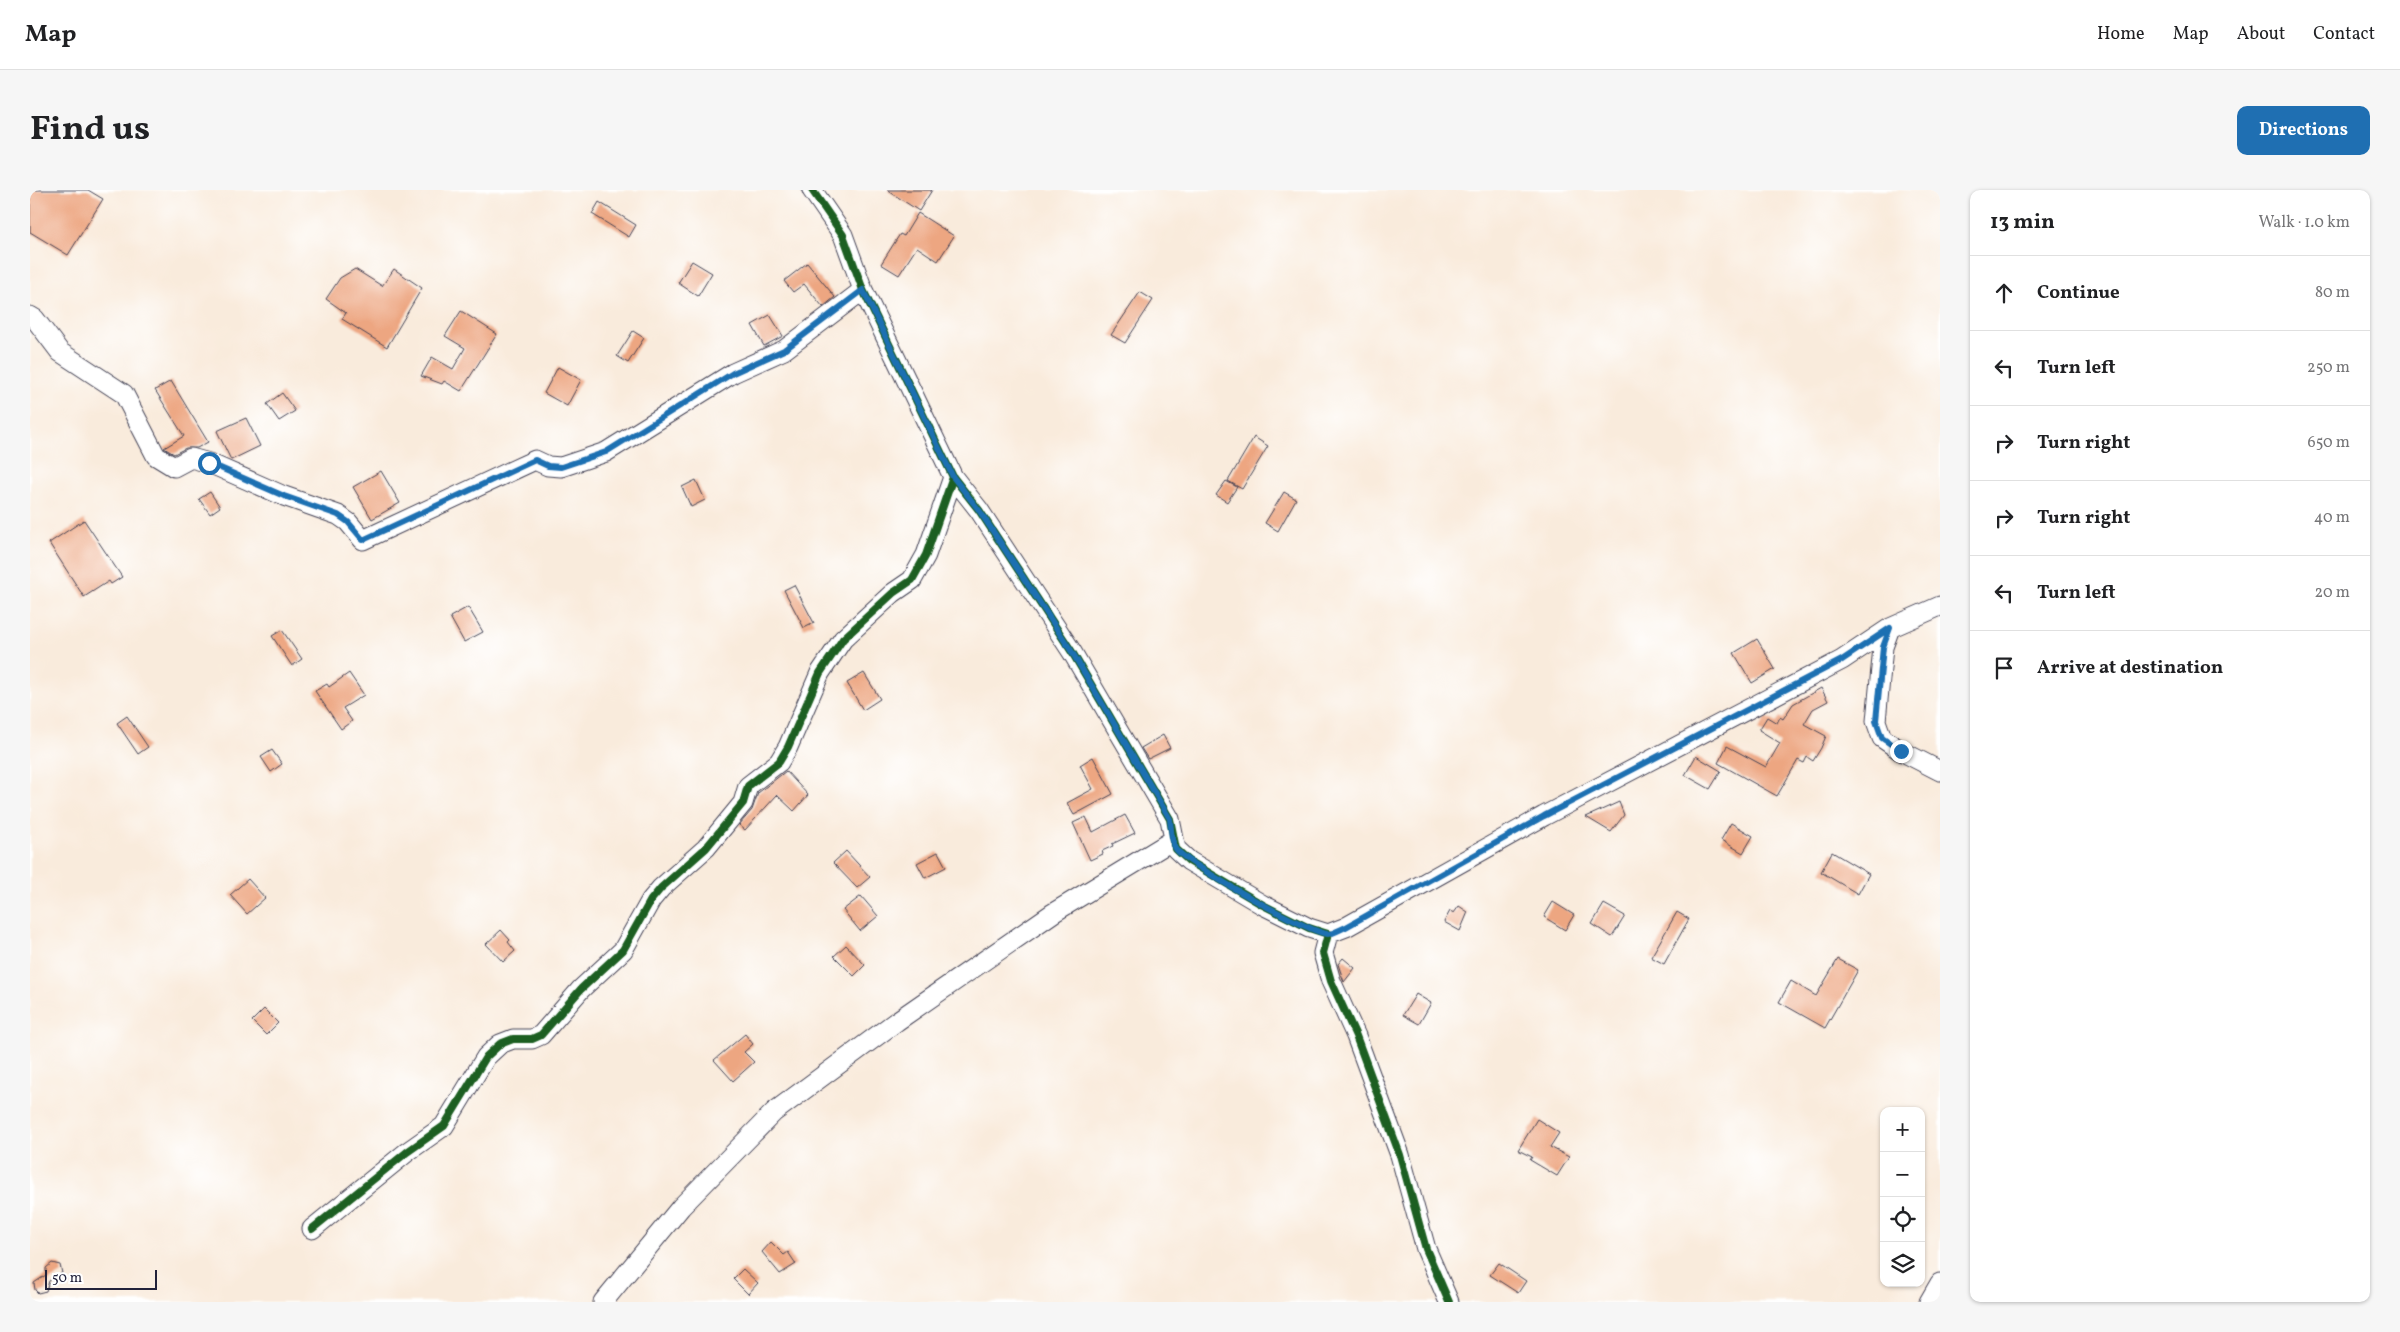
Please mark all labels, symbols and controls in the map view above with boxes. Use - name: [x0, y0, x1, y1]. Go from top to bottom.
- text: Map: [25, 18, 76, 52]
- text: Home: [2097, 22, 2145, 47]
- text: Map: [2173, 22, 2209, 47]
- text: About: [2237, 22, 2285, 47]
- text: Contact: [2313, 22, 2375, 47]
- text: Find us: [30, 106, 150, 154]
- button: Directions: [2237, 106, 2370, 155]
- text: 13 min: [1990, 208, 2055, 237]
- text: Walk · 1.0 km: [2258, 212, 2350, 234]
- icon: ahead: [1990, 279, 2018, 307]
- text: Continue: [2037, 280, 2120, 306]
- text: 80 m: [2315, 282, 2350, 304]
- icon: left: [1990, 354, 2018, 382]
- text: Turn left: [2037, 355, 2116, 381]
- text: 250 m: [2307, 357, 2350, 379]
- icon: right: [1990, 429, 2018, 457]
- text: Turn right: [2037, 430, 2130, 456]
- text: 650 m: [2308, 432, 2350, 454]
- route start: [198, 452, 221, 475]
- icon: right: [1990, 504, 2018, 532]
- text: Turn right: [2037, 505, 2130, 531]
- text: 40 m: [2314, 507, 2350, 529]
- icon: left: [1990, 579, 2018, 607]
- text: Turn left: [2037, 580, 2116, 606]
- text: 20 m: [2315, 582, 2350, 604]
- icon: arrive: [1990, 654, 2018, 682]
- text: Arrive at destination: [2037, 655, 2223, 681]
- route end: [1890, 740, 1913, 763]
- map controls: [1880, 1107, 1925, 1287]
- button: +: [1880, 1107, 1925, 1152]
- button: −: [1880, 1152, 1925, 1197]
- button: locate: [1880, 1197, 1925, 1242]
- button: layers: [1880, 1242, 1925, 1287]
- scale bar: [45, 1267, 158, 1290]
- text: 50 m: [52, 1269, 82, 1288]

